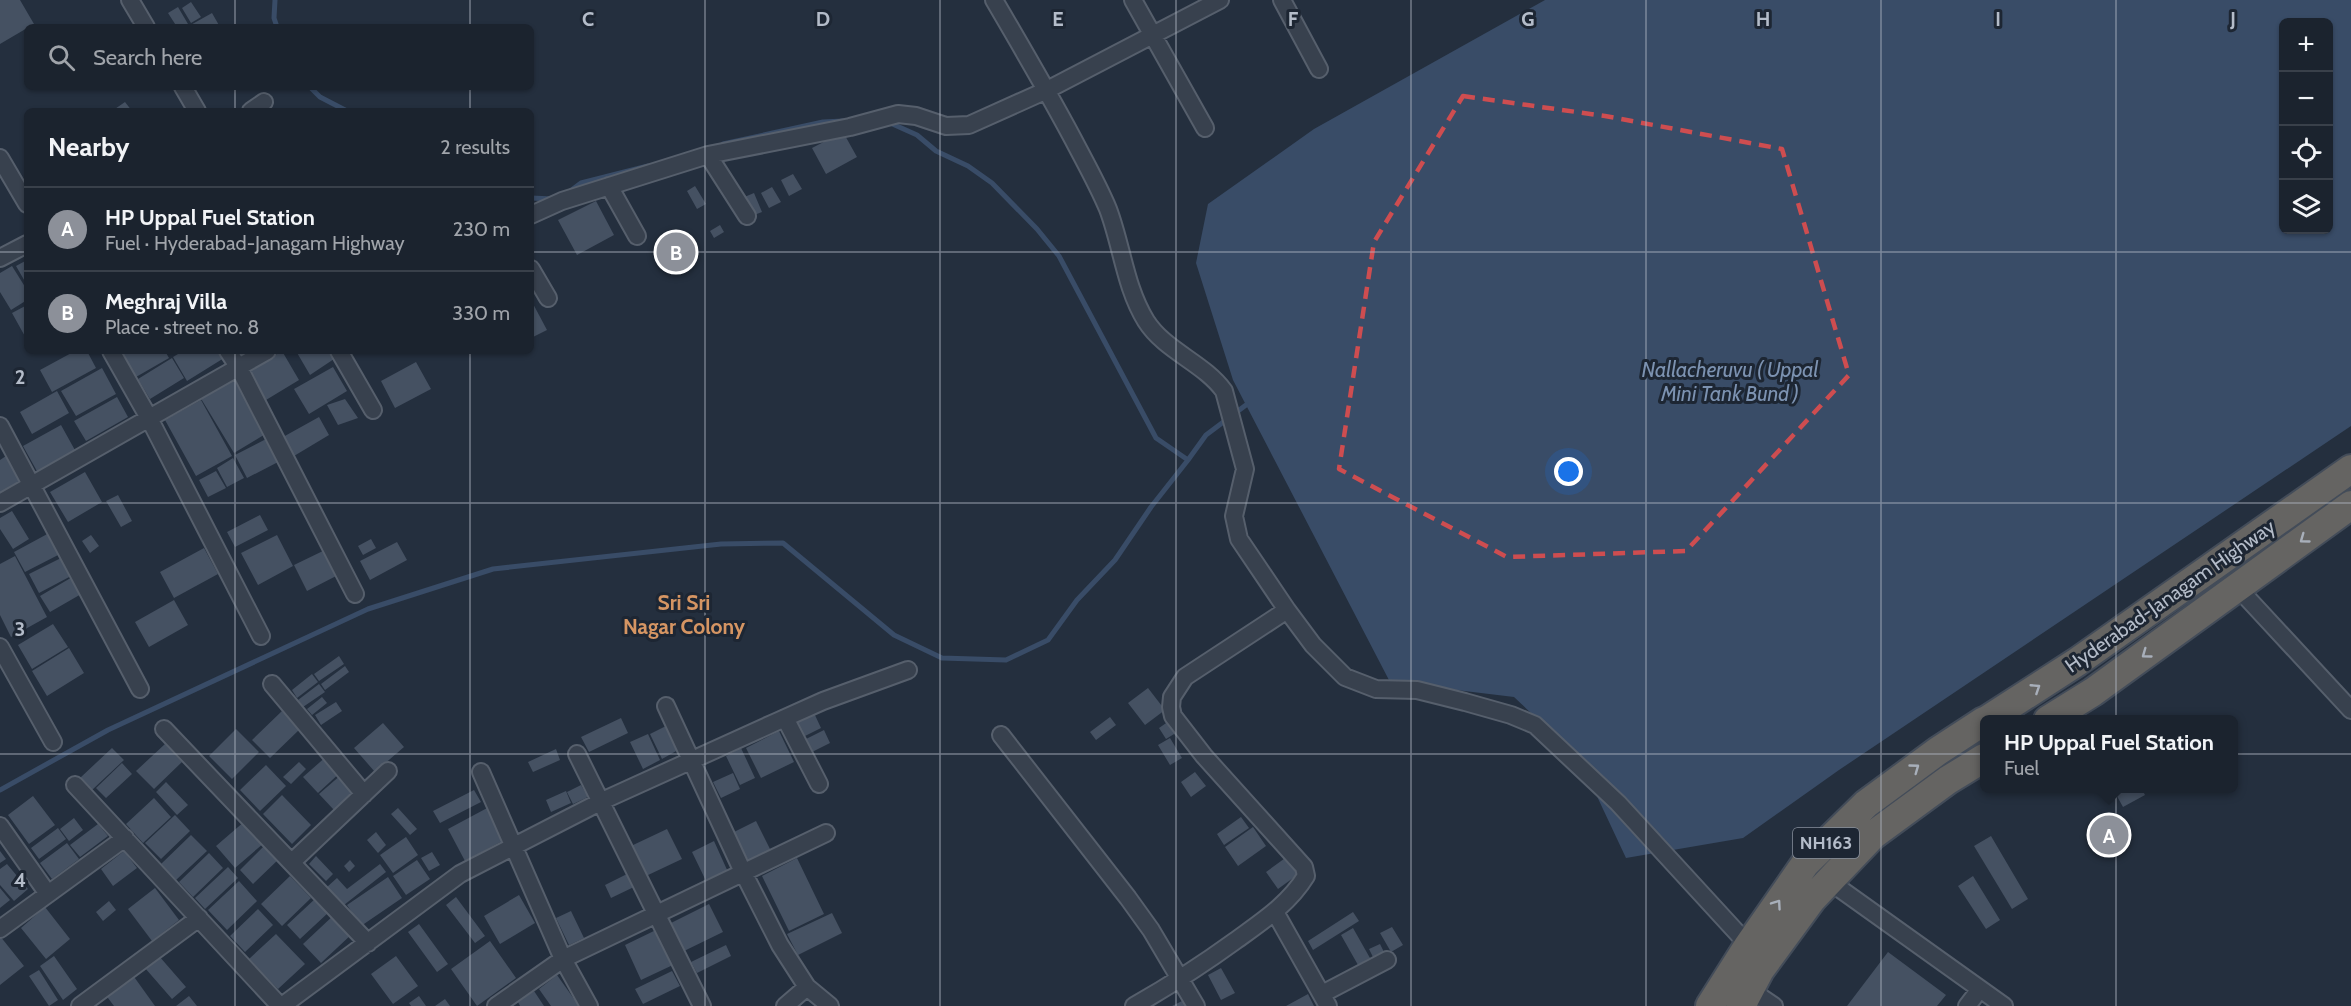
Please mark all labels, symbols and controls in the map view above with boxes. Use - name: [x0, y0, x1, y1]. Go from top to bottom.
- text: C: [582, 7, 594, 31]
- text: D: [816, 7, 830, 31]
- text: E: [1052, 7, 1064, 31]
- text: F: [1288, 7, 1299, 31]
- text: G: [1521, 7, 1535, 31]
- text: H: [1756, 7, 1770, 31]
- text: I: [1995, 7, 2001, 31]
- text: J: [2229, 7, 2236, 31]
- map controls: [2279, 18, 2333, 234]
- button: +: [2279, 18, 2333, 72]
- search box: [24, 24, 534, 90]
- icon: search: [45, 41, 78, 74]
- text: Search here: [93, 44, 202, 71]
- button: −: [2279, 72, 2333, 126]
- button: locate: [2279, 126, 2333, 180]
- text: Nearby: [48, 131, 129, 163]
- text: 2 results: [440, 135, 510, 159]
- button: layers: [2279, 180, 2333, 234]
- text: HP Uppal Fuel Station: [105, 204, 315, 231]
- text: A: [61, 217, 74, 241]
- text: 230 m: [453, 217, 510, 241]
- pin: B: [656, 230, 696, 274]
- text: Fuel · Hyderabad-Janagam Highway: [105, 231, 405, 255]
- text: Meghraj Villa: [105, 288, 227, 315]
- text: B: [61, 301, 74, 325]
- text: 330 m: [452, 301, 510, 325]
- text: Place · street no. 8: [105, 315, 259, 339]
- water label: Nallacheruvu ( Uppal Mini Tank Bund ): [1641, 357, 1819, 406]
- text: 2: [15, 365, 25, 389]
- your location: [1554, 457, 1583, 486]
- street label: Hyderabad-Janagam Highway: [2060, 514, 2280, 678]
- one-way arrow: [2299, 532, 2310, 543]
- district label: Sri Sri Nagar Colony: [623, 590, 746, 639]
- text: 3: [15, 617, 25, 641]
- one-way arrow: [2142, 647, 2153, 658]
- one-way arrow: [2029, 684, 2040, 695]
- popup: [1980, 715, 2238, 793]
- text: HP Uppal Fuel Station: [2004, 729, 2214, 756]
- text: Fuel: [2004, 756, 2039, 780]
- one-way arrow: [1908, 764, 1919, 775]
- pin: A: [2090, 812, 2128, 858]
- road number: NH163: [1793, 828, 1859, 858]
- text: 4: [14, 868, 26, 892]
- one-way arrow: [1770, 900, 1781, 911]

